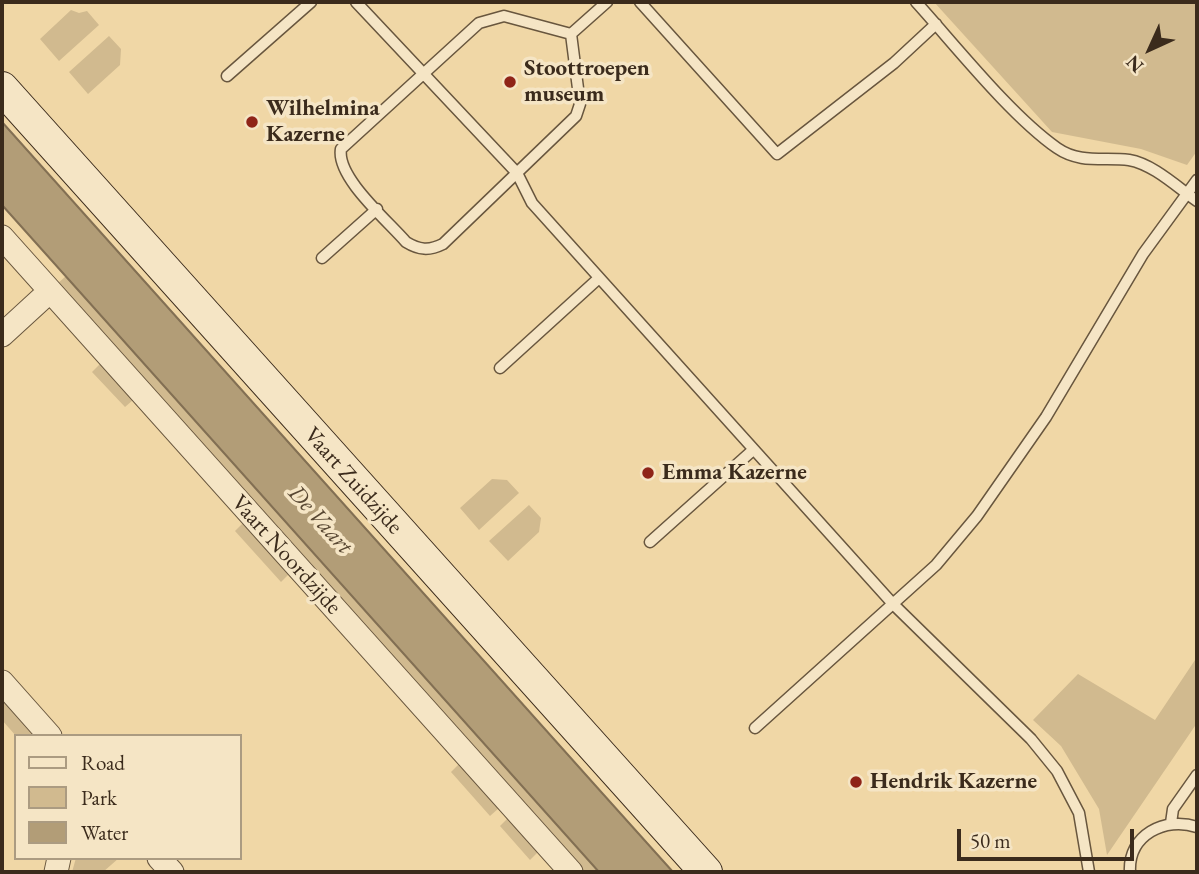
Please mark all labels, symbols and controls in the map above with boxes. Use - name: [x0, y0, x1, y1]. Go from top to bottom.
- north arrow: [1115, 14, 1185, 84]
- text: N: [1121, 50, 1149, 78]
- place label: Stoottroepen museum: [524, 55, 650, 109]
- marker: Stoottroepen museum: [502, 74, 518, 90]
- place label: Wilhelmina Kazerne: [266, 95, 380, 149]
- marker: Wilhelmina Kazerne: [244, 114, 260, 130]
- street label: Vaart Zuidzijde: [298, 422, 408, 540]
- place label: Emma Kazerne: [662, 459, 807, 487]
- marker: Emma Kazerne: [640, 465, 656, 481]
- water label: De Vaart: [281, 479, 359, 561]
- street label: Vaart Noordzijde: [225, 489, 347, 621]
- legend: [14, 734, 242, 860]
- text: Road: [81, 749, 125, 776]
- place label: Hendrik Kazerne: [870, 768, 1037, 796]
- marker: Hendrik Kazerne: [848, 774, 864, 790]
- text: Park: [81, 784, 117, 811]
- scale bar: [961, 814, 1138, 858]
- text: Water: [81, 819, 128, 846]
- text: 50 m: [970, 827, 1011, 854]

